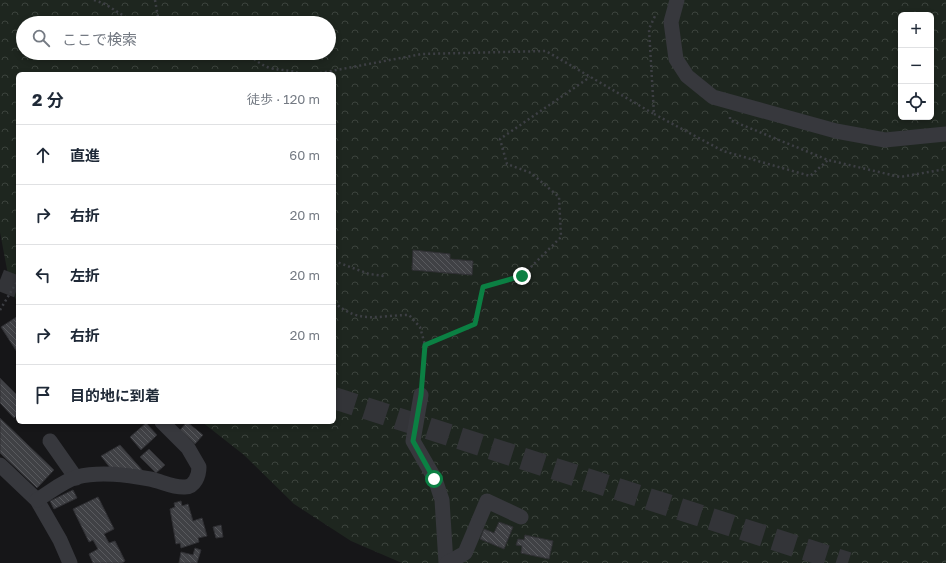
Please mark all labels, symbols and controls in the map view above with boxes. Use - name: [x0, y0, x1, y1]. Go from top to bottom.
- map controls: [898, 12, 934, 120]
- button: +: [898, 12, 934, 48]
- search box: [16, 16, 336, 60]
- icon: search: [30, 27, 52, 49]
- text: ここで検索: [62, 30, 137, 48]
- button: −: [898, 48, 934, 84]
- button: locate: [898, 84, 934, 120]
- text: 2 分: [32, 89, 64, 110]
- text: 徒歩 · 120 m: [247, 91, 320, 107]
- icon: ahead: [32, 144, 54, 166]
- text: 直進: [70, 146, 100, 164]
- text: 60 m: [289, 147, 320, 163]
- icon: right: [32, 204, 54, 226]
- text: 右折: [70, 206, 100, 224]
- text: 20 m: [290, 207, 320, 223]
- icon: left: [32, 264, 54, 286]
- text: 左折: [70, 266, 100, 284]
- text: 20 m: [290, 267, 320, 283]
- route end: [513, 267, 531, 285]
- icon: right: [32, 324, 54, 346]
- text: 右折: [70, 326, 100, 344]
- text: 20 m: [290, 327, 320, 343]
- icon: arrive: [32, 384, 54, 406]
- text: 目的地に到着: [70, 386, 160, 404]
- route start: [425, 470, 443, 488]

